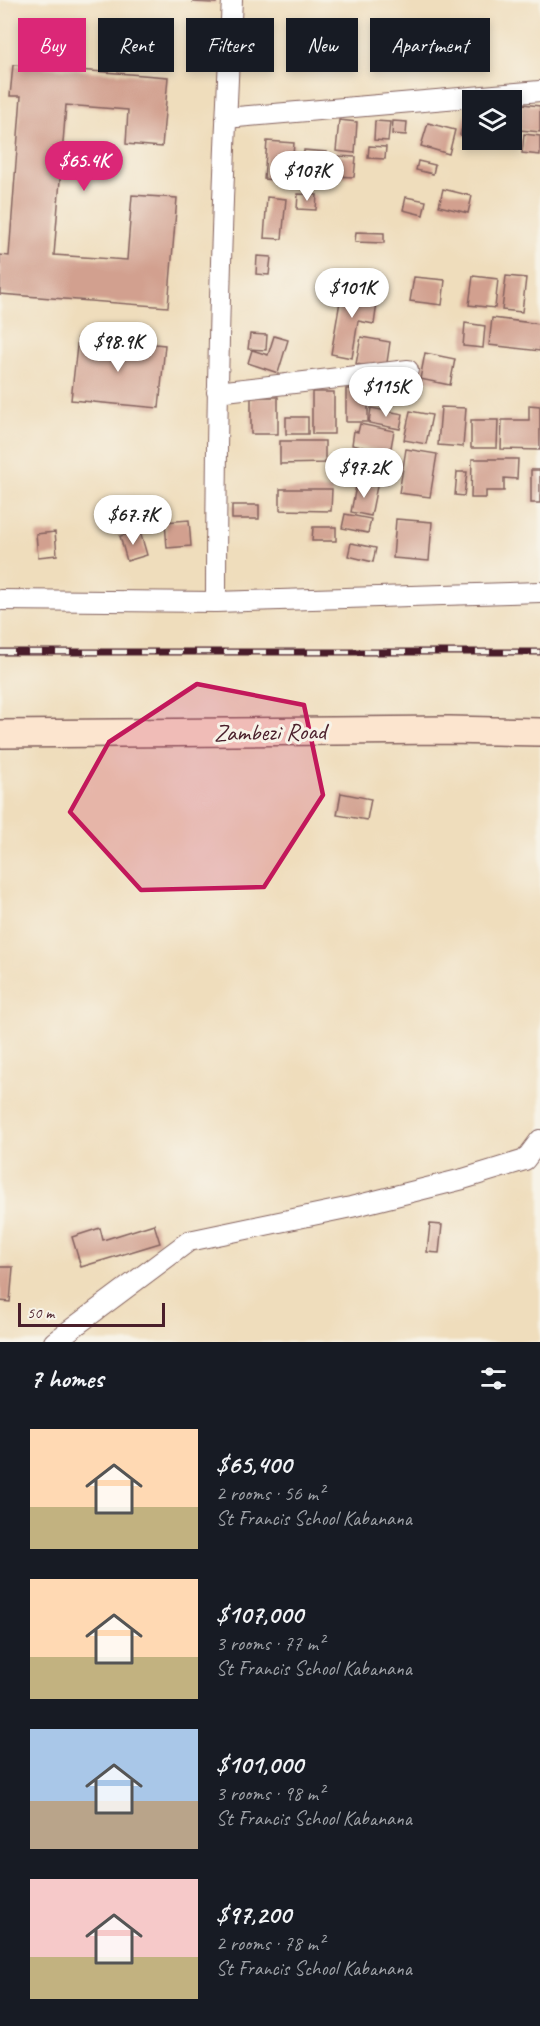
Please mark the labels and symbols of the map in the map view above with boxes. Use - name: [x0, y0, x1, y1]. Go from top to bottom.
- pin: $65.4K: [35, 141, 133, 192]
- pin: $107K: [265, 151, 349, 202]
- pin: $101K: [310, 268, 394, 319]
- pin: $98.9K: [69, 322, 167, 373]
- pin: $115K: [344, 367, 428, 418]
- pin: $97.2K: [315, 448, 413, 499]
- pin: $67.7K: [84, 495, 182, 546]
- street label: Zambezi Road: [214, 716, 330, 748]
- scale bar: [18, 1300, 165, 1328]

